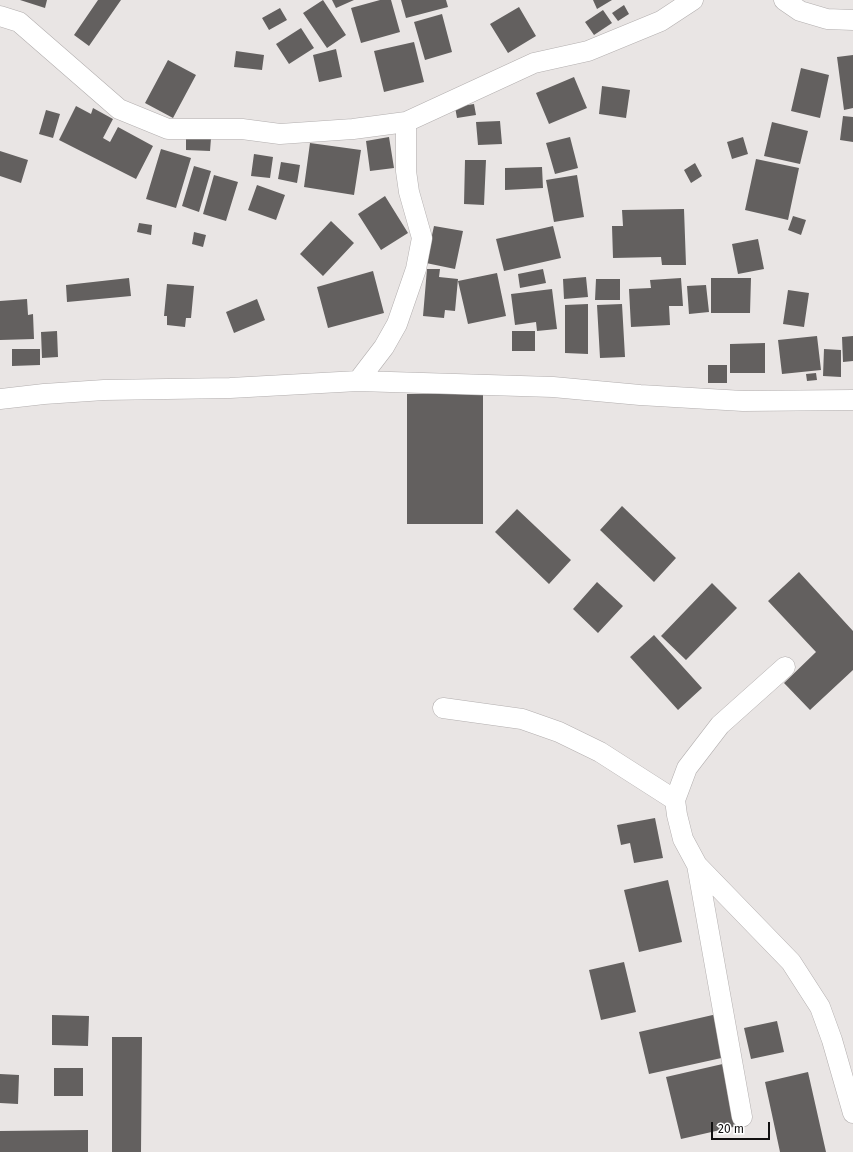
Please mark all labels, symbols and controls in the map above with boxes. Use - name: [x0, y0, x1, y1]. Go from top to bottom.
- scale bar: [713, 1114, 772, 1140]
- text: 20 m: [718, 1122, 744, 1136]

